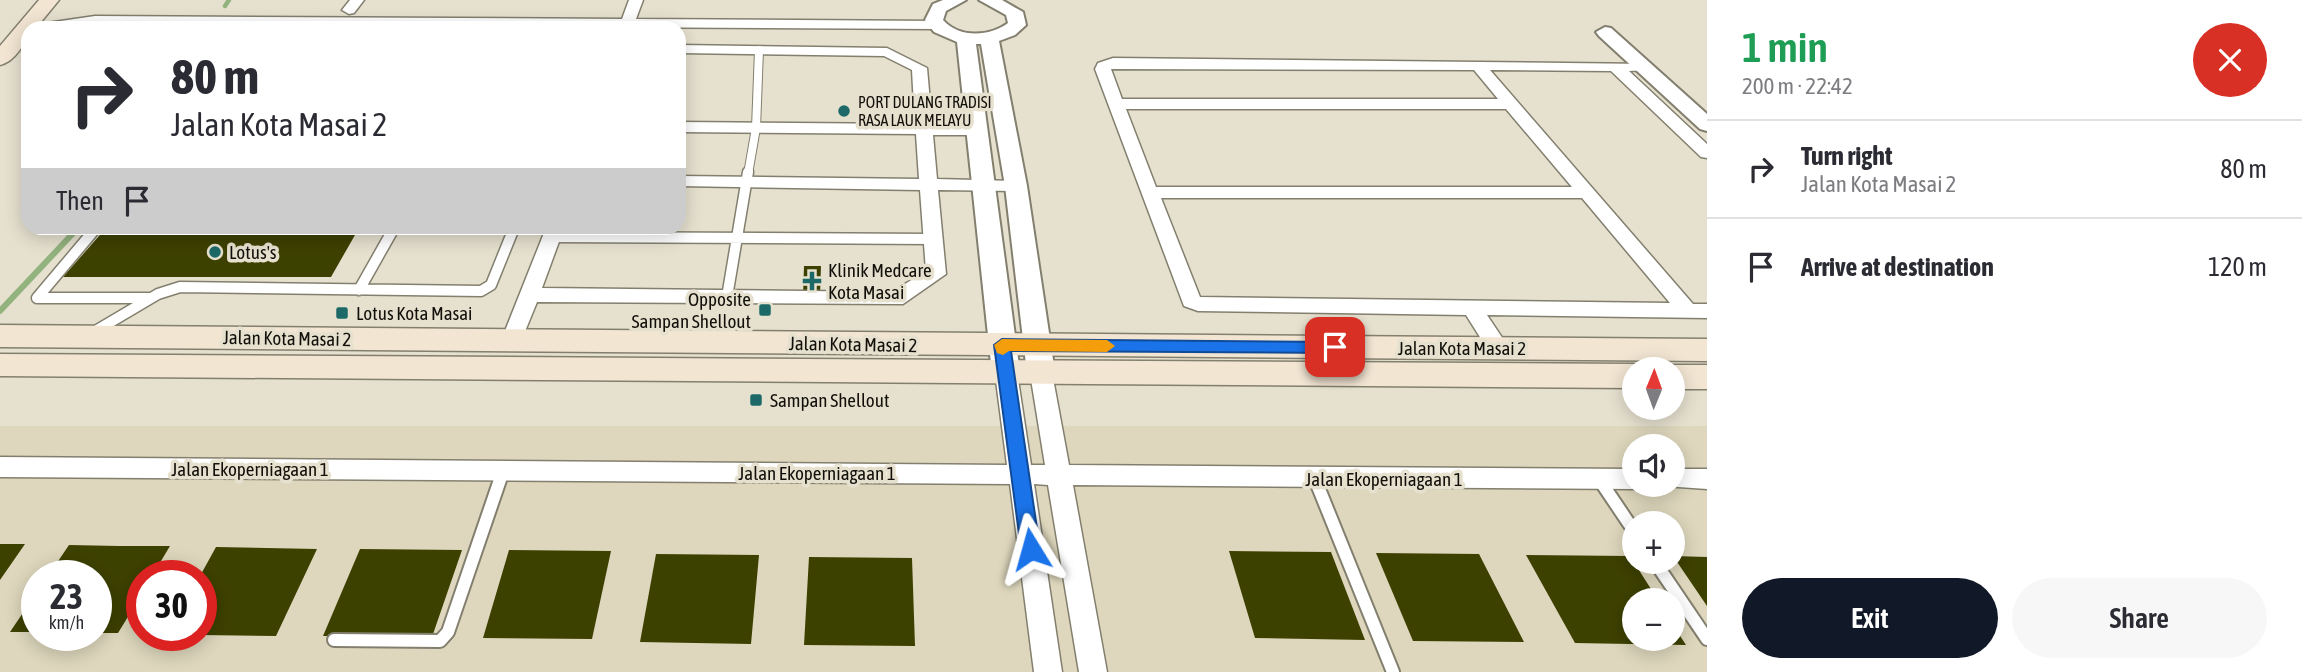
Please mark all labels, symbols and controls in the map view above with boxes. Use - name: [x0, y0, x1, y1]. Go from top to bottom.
- text: 1 min: [1742, 23, 1828, 71]
- button: close: [2193, 23, 2267, 97]
- text: 80 m: [171, 48, 259, 104]
- icon: right: [56, 49, 147, 140]
- text: 200 m · 22:42: [1742, 73, 1853, 99]
- place label: PORT DULANG TRADISI RASA LAUK MELAYU: [858, 93, 992, 129]
- marker: PORT DULANG TRADISI RASA LAUK MELAYU: [836, 103, 852, 119]
- text: Jalan Kota Masai 2: [171, 106, 387, 143]
- text: Turn right: [1801, 141, 1892, 171]
- icon: right: [1742, 150, 1780, 188]
- text: 80 m: [2220, 154, 2267, 184]
- text: Jalan Kota Masai 2: [1801, 171, 1956, 197]
- icon: arrive: [118, 182, 156, 220]
- text: Then: [56, 186, 104, 216]
- place label: Lotus's: [229, 241, 277, 263]
- marker: Lotus's: [207, 244, 223, 260]
- icon: arrive: [1742, 248, 1780, 286]
- text: Arrive at destination: [1801, 252, 1994, 282]
- text: 120 m: [2208, 252, 2267, 282]
- place label: Klinik Medcare Kota Masai: [828, 259, 932, 303]
- marker: Klinik Medcare Kota Masai: [802, 271, 822, 291]
- place label: Opposite Sampan Shellout: [632, 288, 751, 332]
- place label: Lotus Kota Masai: [356, 302, 473, 324]
- marker: Opposite Sampan Shellout: [757, 302, 773, 318]
- marker: Lotus Kota Masai: [334, 305, 350, 321]
- pin: [1305, 317, 1365, 377]
- street label: Jalan Kota Masai 2: [223, 326, 351, 350]
- icon: arrive: [1316, 328, 1354, 366]
- street label: Jalan Kota Masai 2: [789, 332, 917, 356]
- street label: Jalan Kota Masai 2: [1398, 337, 1526, 359]
- north arrow: [1622, 357, 1685, 420]
- map controls: [1622, 357, 1685, 651]
- place label: Sampan Shellout: [770, 389, 889, 411]
- marker: Sampan Shellout: [748, 392, 764, 408]
- button: sound: [1622, 434, 1685, 497]
- street label: Jalan Ekoperniagaan 1: [171, 458, 329, 480]
- street label: Jalan Ekoperniagaan 1: [738, 462, 896, 484]
- street label: Jalan Ekoperniagaan 1: [1305, 468, 1463, 490]
- button: +: [1622, 511, 1685, 574]
- position arrow: [994, 512, 1068, 586]
- speed limit sign: 30: [126, 560, 217, 651]
- text: 23: [50, 576, 83, 616]
- button: Exit: [1742, 578, 1998, 658]
- button: Share: [2012, 578, 2267, 658]
- button: −: [1622, 588, 1685, 651]
- text: km/h: [49, 612, 84, 633]

